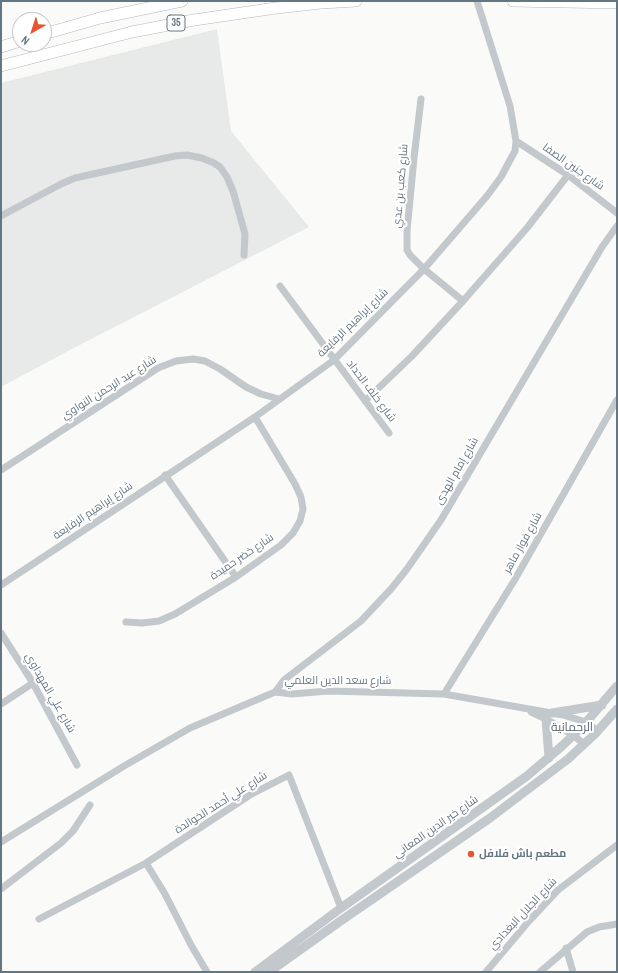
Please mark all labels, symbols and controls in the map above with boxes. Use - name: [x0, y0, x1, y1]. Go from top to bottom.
- north arrow: [12, 12, 52, 52]
- road number: 35: [167, 15, 185, 31]
- text: N: [18, 33, 32, 48]
- street label: شارع جنين الصفا: [540, 141, 606, 193]
- street label: شارع كعب بن عدي: [391, 143, 411, 229]
- street label: شارع إبراهيم الرفايعة: [315, 286, 391, 360]
- street label: شارع عبد الرحمن النواوي: [59, 353, 159, 423]
- street label: شارع خلف الحداد: [343, 357, 399, 425]
- street label: شارع إمام الهدى: [432, 435, 482, 507]
- street label: شارع إبراهيم الرفايعة: [51, 479, 135, 543]
- street label: شارع فواز ماهر: [501, 510, 545, 576]
- street label: شارع خضر حميدة: [208, 531, 276, 583]
- street label: شارع علي المهداوي: [22, 651, 78, 735]
- street label: شارع سعد الدين العلمي: [285, 674, 391, 688]
- district label: الرحمانية: [551, 721, 593, 735]
- street label: شارع علي أحمد الخوالدة: [172, 769, 270, 837]
- street label: شارع خير الدين المعاني: [391, 793, 481, 861]
- place label: مطعم باش فلافل: [479, 847, 566, 861]
- marker: مطعم باش فلافل: [466, 849, 476, 859]
- street label: شارع الجلال البغدادي: [486, 875, 560, 953]

